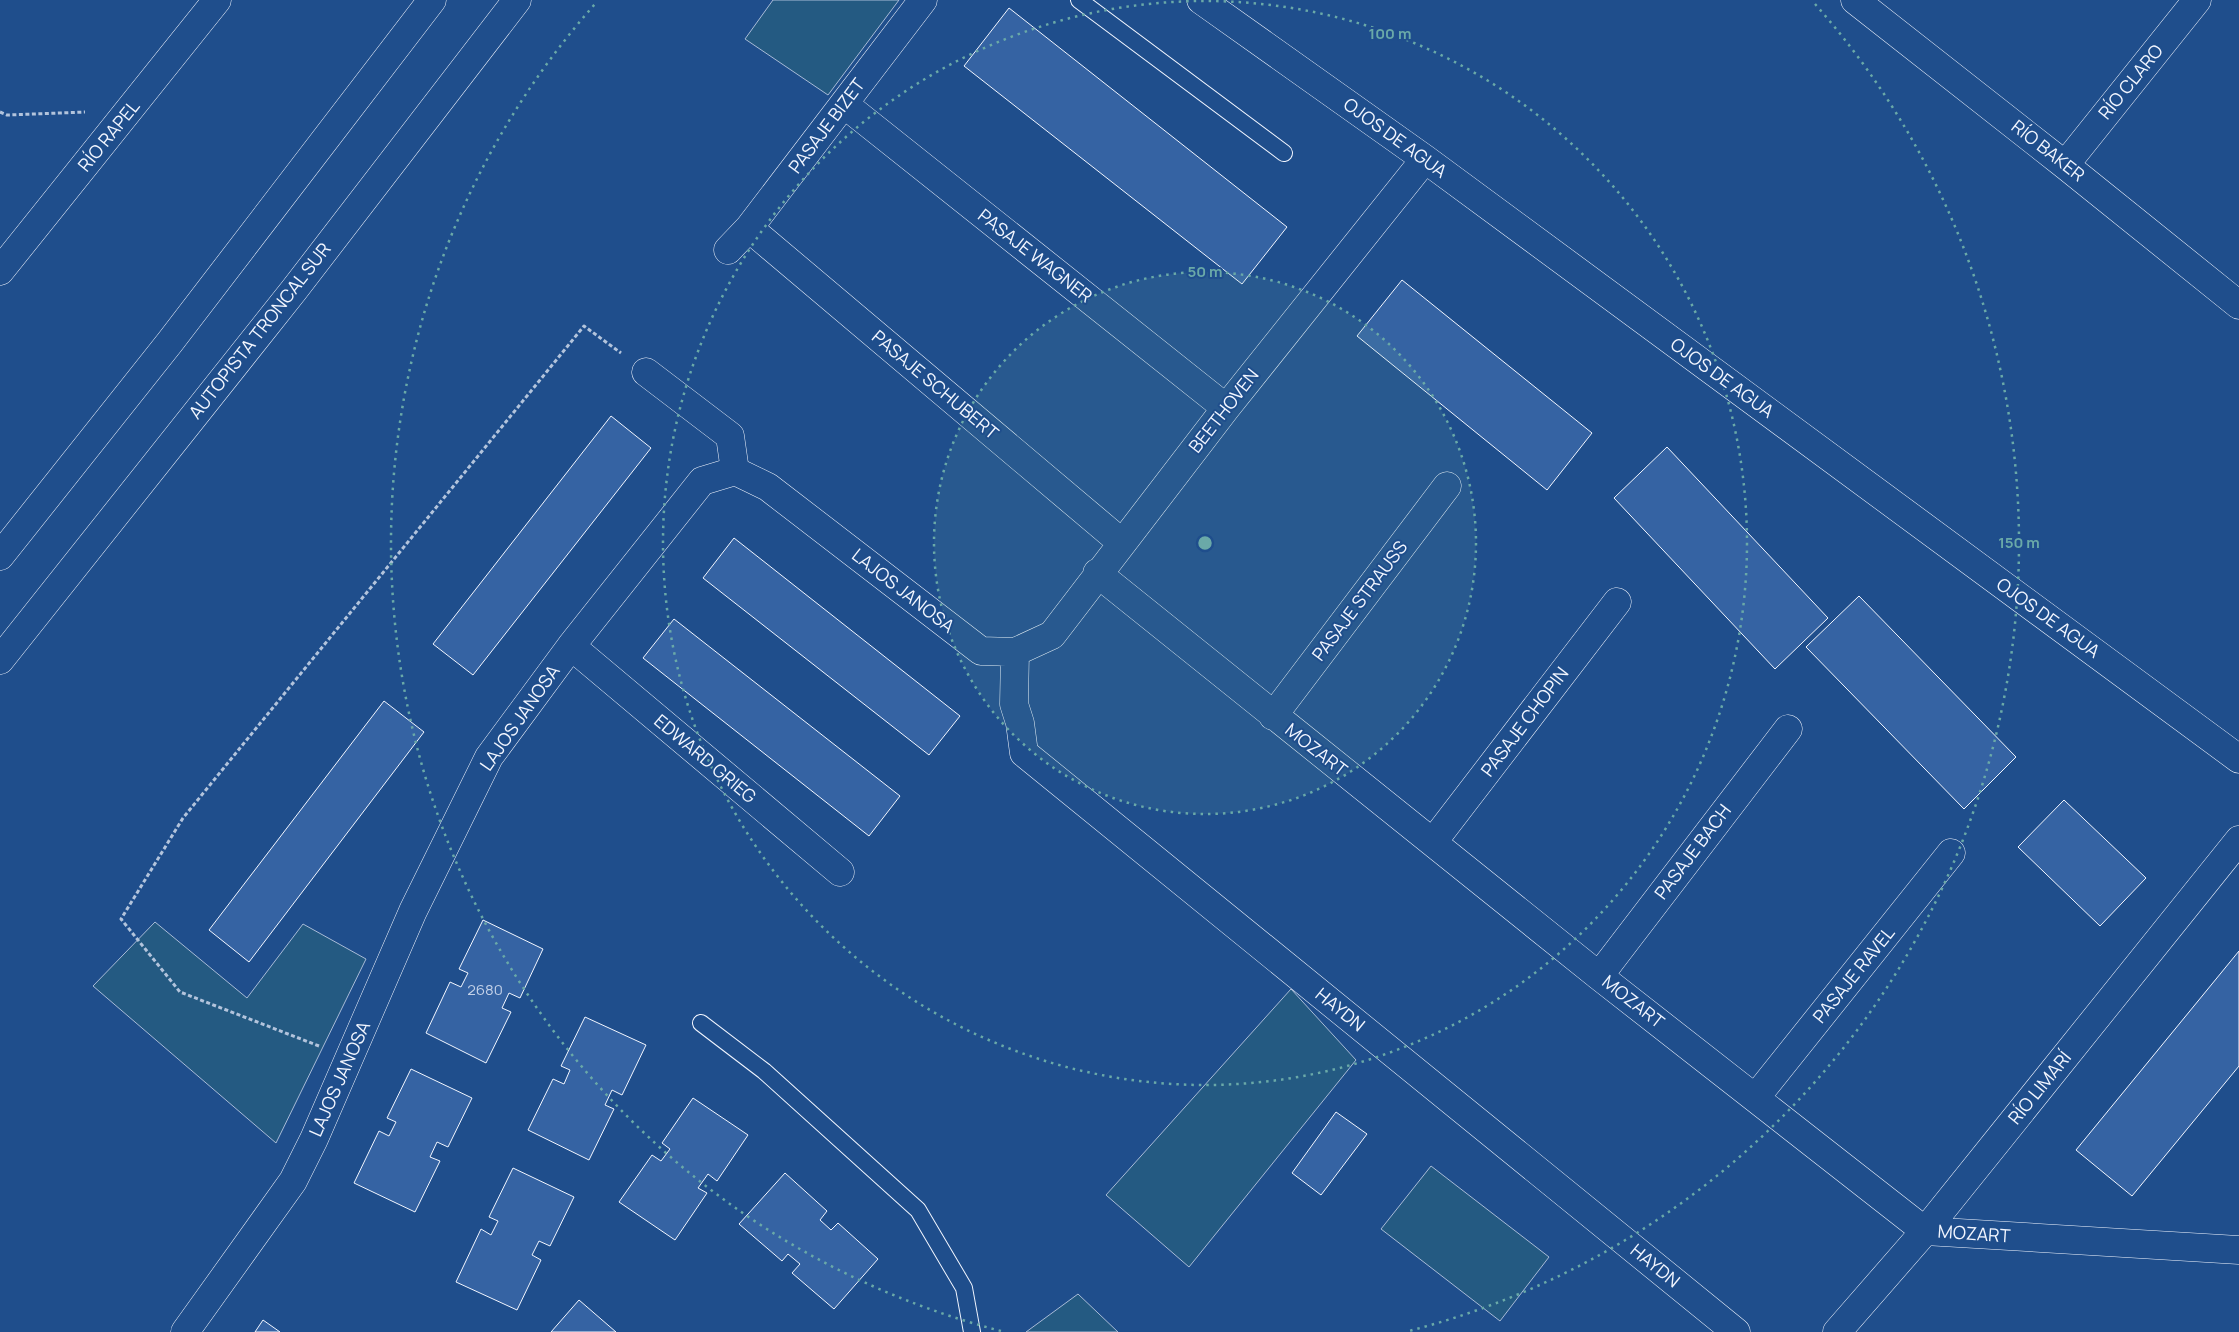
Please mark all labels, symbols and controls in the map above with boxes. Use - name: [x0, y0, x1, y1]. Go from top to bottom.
- text: 100 m: [1369, 23, 1411, 44]
- street label: RÍO CLARO: [2093, 39, 2168, 124]
- street label: PASAJE BIZET: [783, 73, 870, 178]
- street label: OJOS DE AGUA: [1339, 92, 1453, 183]
- street label: RÍO RAPEL: [72, 95, 144, 176]
- street label: RÍO BAKER: [2007, 114, 2090, 186]
- street label: PASAJE WAGNER: [973, 203, 1098, 307]
- street label: AUTOPISTA TRONCAL SUR: [183, 237, 336, 423]
- text: 50 m: [1187, 261, 1223, 282]
- street label: PASAJE SCHUBERT: [867, 324, 1004, 444]
- street label: OJOS DE AGUA: [1666, 332, 1780, 423]
- street label: BEETHOVEN: [1183, 363, 1264, 457]
- text: 150 m: [1998, 532, 2040, 553]
- centre of rings: [1196, 534, 1214, 552]
- street label: PASAJE STRAUSS: [1306, 535, 1412, 665]
- street label: LAJOS JANOSA: [847, 543, 960, 638]
- street label: OJOS DE AGUA: [1992, 572, 2106, 663]
- street label: LAJOS JANOSA: [474, 659, 565, 775]
- street label: PASAJE CHOPIN: [1475, 662, 1573, 781]
- street label: EDWARD GRIEG: [649, 708, 762, 808]
- street label: MOZART: [1281, 717, 1353, 781]
- street label: PASAJE BACH: [1649, 799, 1736, 904]
- street label: PASAJE RAVEL: [1807, 921, 1900, 1028]
- street label: MOZART: [1598, 969, 1670, 1033]
- house number: 2680: [467, 979, 503, 1000]
- street label: HAYDN: [1311, 982, 1370, 1037]
- street label: LAJOS JANOSA: [303, 1017, 375, 1140]
- street label: RÍO LIMARÍ: [2002, 1046, 2076, 1129]
- street label: MOZART: [1937, 1218, 2011, 1248]
- street label: HAYDN: [1626, 1238, 1685, 1293]

